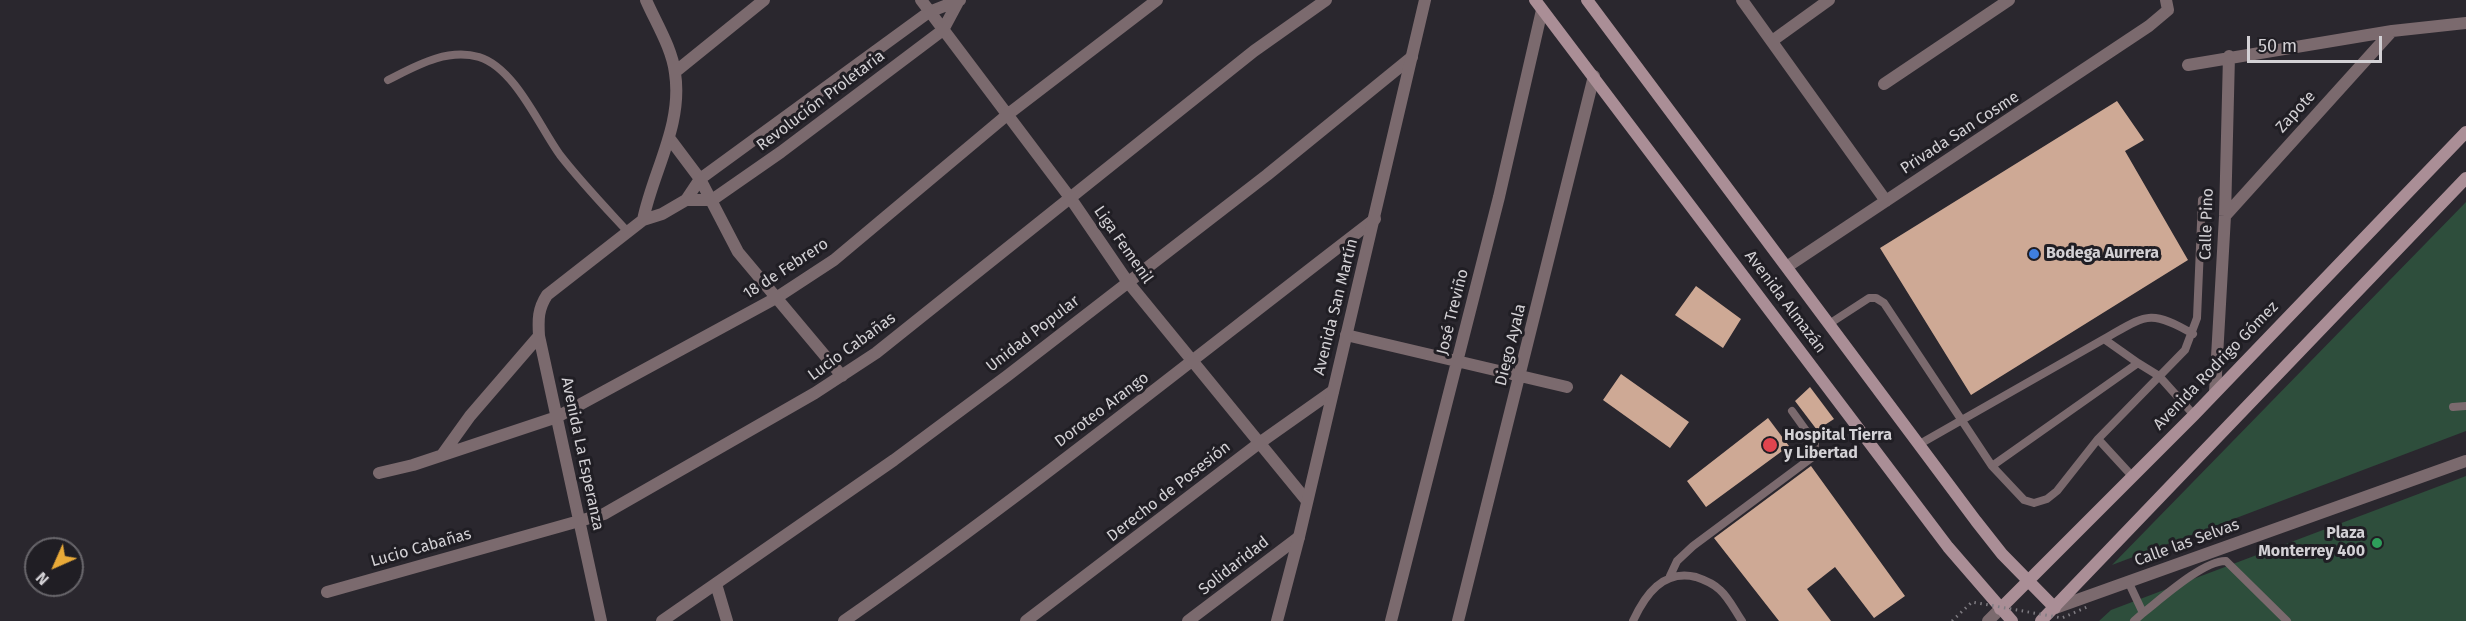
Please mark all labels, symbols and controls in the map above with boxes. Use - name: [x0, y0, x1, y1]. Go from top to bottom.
- scale bar: [2250, 24, 2385, 62]
- text: 50 m: [2258, 35, 2297, 57]
- street label: Revolución Proletaria: [753, 47, 889, 155]
- street label: Zapote: [2272, 87, 2320, 137]
- street label: Privada San Cosme: [1897, 88, 2023, 178]
- street label: Calle Pino: [2196, 188, 2218, 260]
- street label: Liga Femenil: [1089, 202, 1157, 288]
- street label: 18 de Febrero: [740, 234, 832, 304]
- street label: Avenida San Martín: [1310, 237, 1362, 377]
- place label: Bodega Aurrera: [2046, 244, 2159, 264]
- street label: Avenida Almazán: [1740, 247, 1830, 357]
- marker: Bodega Aurrera: [2027, 247, 2041, 261]
- street label: José Treviño: [1433, 267, 1473, 357]
- street label: Unidad Popular: [983, 292, 1083, 376]
- street label: Avenida Rodrigo Gómez: [2150, 298, 2282, 434]
- street label: Diego Ayala: [1492, 302, 1530, 388]
- street label: Lucio Cabañas: [804, 309, 900, 385]
- street label: Doroteo Arango: [1051, 368, 1153, 452]
- street label: Avenida La Esperanza: [556, 376, 608, 532]
- place label: Hospital Tierra y Libertad: [1784, 426, 1892, 464]
- marker: Hospital Tierra y Libertad: [1761, 436, 1779, 454]
- street label: Derecho de Posesión: [1103, 438, 1235, 546]
- street label: Calle las Selvas: [2132, 515, 2242, 571]
- street label: Lucio Cabañas: [368, 524, 474, 572]
- place label: Plaza Monterrey 400: [2258, 524, 2365, 562]
- street label: Solidaridad: [1195, 533, 1273, 599]
- marker: Plaza Monterrey 400: [2370, 536, 2384, 550]
- north arrow: [24, 537, 84, 597]
- text: N: [32, 568, 53, 589]

